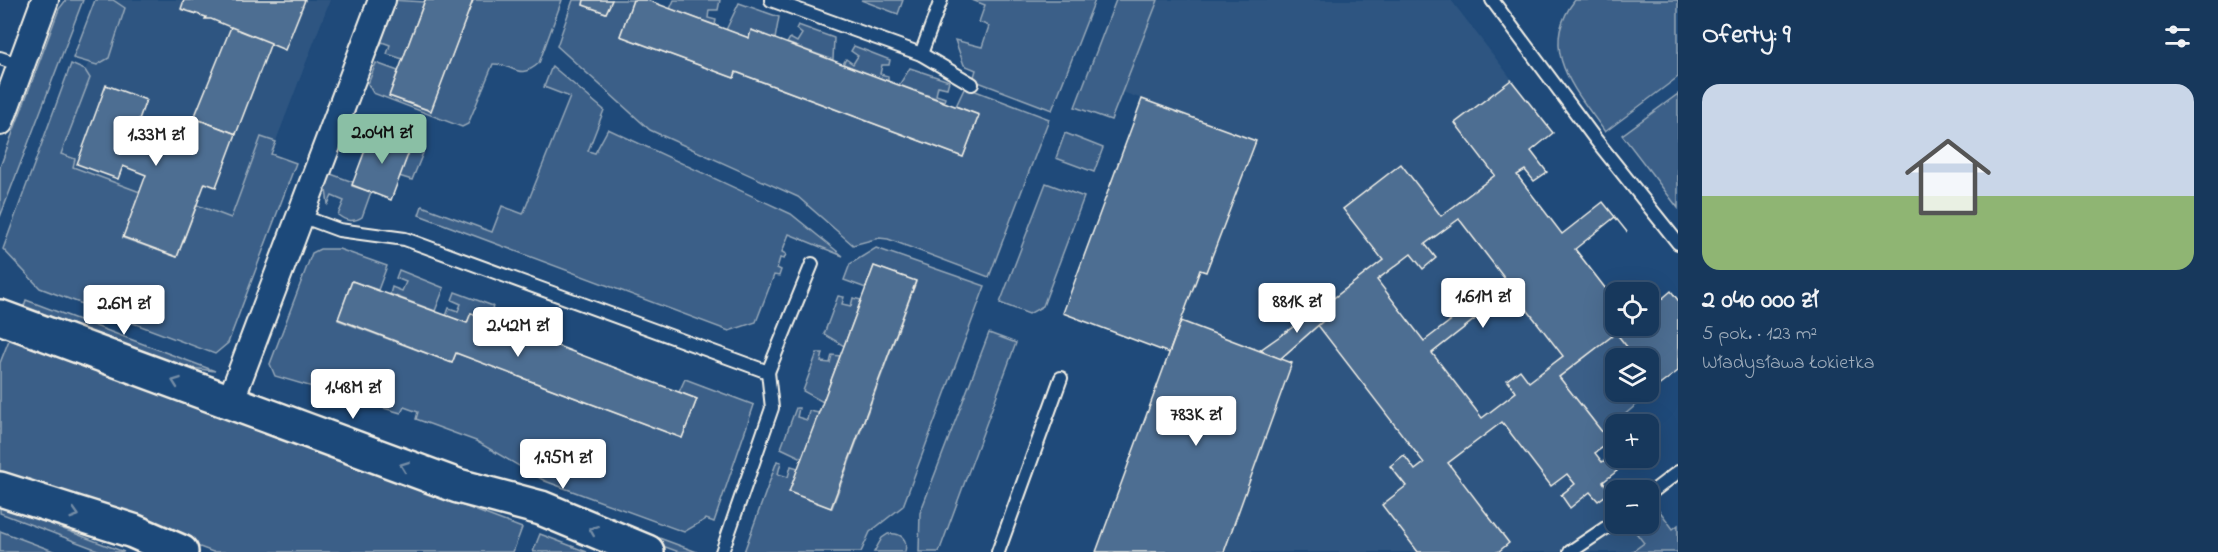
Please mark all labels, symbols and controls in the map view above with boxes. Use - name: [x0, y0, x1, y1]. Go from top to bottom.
- text: Oferty: 9: [1702, 17, 1791, 55]
- icon: filters: [2161, 20, 2194, 53]
- pin: 2.04M zł: [320, 114, 444, 165]
- pin: 1.33M zł: [94, 116, 218, 167]
- text: 2.04M zł: [352, 119, 412, 148]
- text: 1.33M zł: [127, 121, 185, 150]
- icon: home: [1894, 123, 2002, 231]
- pin: 1.61M zł: [1421, 278, 1545, 329]
- map controls: [1605, 282, 1659, 534]
- button: locate: [1605, 282, 1659, 336]
- text: 2 040 000 zł: [1702, 282, 1818, 320]
- pin: 881K zł: [1242, 283, 1352, 334]
- text: 1.61M zł: [1455, 283, 1511, 312]
- pin: 2.6M zł: [69, 285, 179, 336]
- text: 881K zł: [1273, 288, 1321, 317]
- text: 2.6M zł: [98, 290, 150, 319]
- pin: 2.42M zł: [456, 307, 580, 358]
- text: 2.42M zł: [487, 312, 549, 341]
- text: 5 pok. · 123 m²: [1702, 320, 1817, 349]
- button: layers: [1605, 348, 1659, 402]
- text: Władysława Łokietka: [1702, 349, 1874, 378]
- pin: 1.48M zł: [291, 369, 415, 420]
- text: 1.48M zł: [325, 374, 381, 403]
- one-way arrow: [171, 377, 182, 389]
- pin: 783K zł: [1141, 396, 1251, 447]
- text: 783K zł: [1170, 401, 1222, 430]
- button: +: [1605, 414, 1659, 468]
- pin: 1.95M zł: [501, 439, 625, 490]
- text: 1.95M zł: [534, 444, 592, 473]
- one-way arrow: [399, 460, 409, 473]
- button: −: [1605, 480, 1659, 534]
- one-way arrow: [69, 506, 80, 519]
- one-way arrow: [588, 525, 599, 537]

